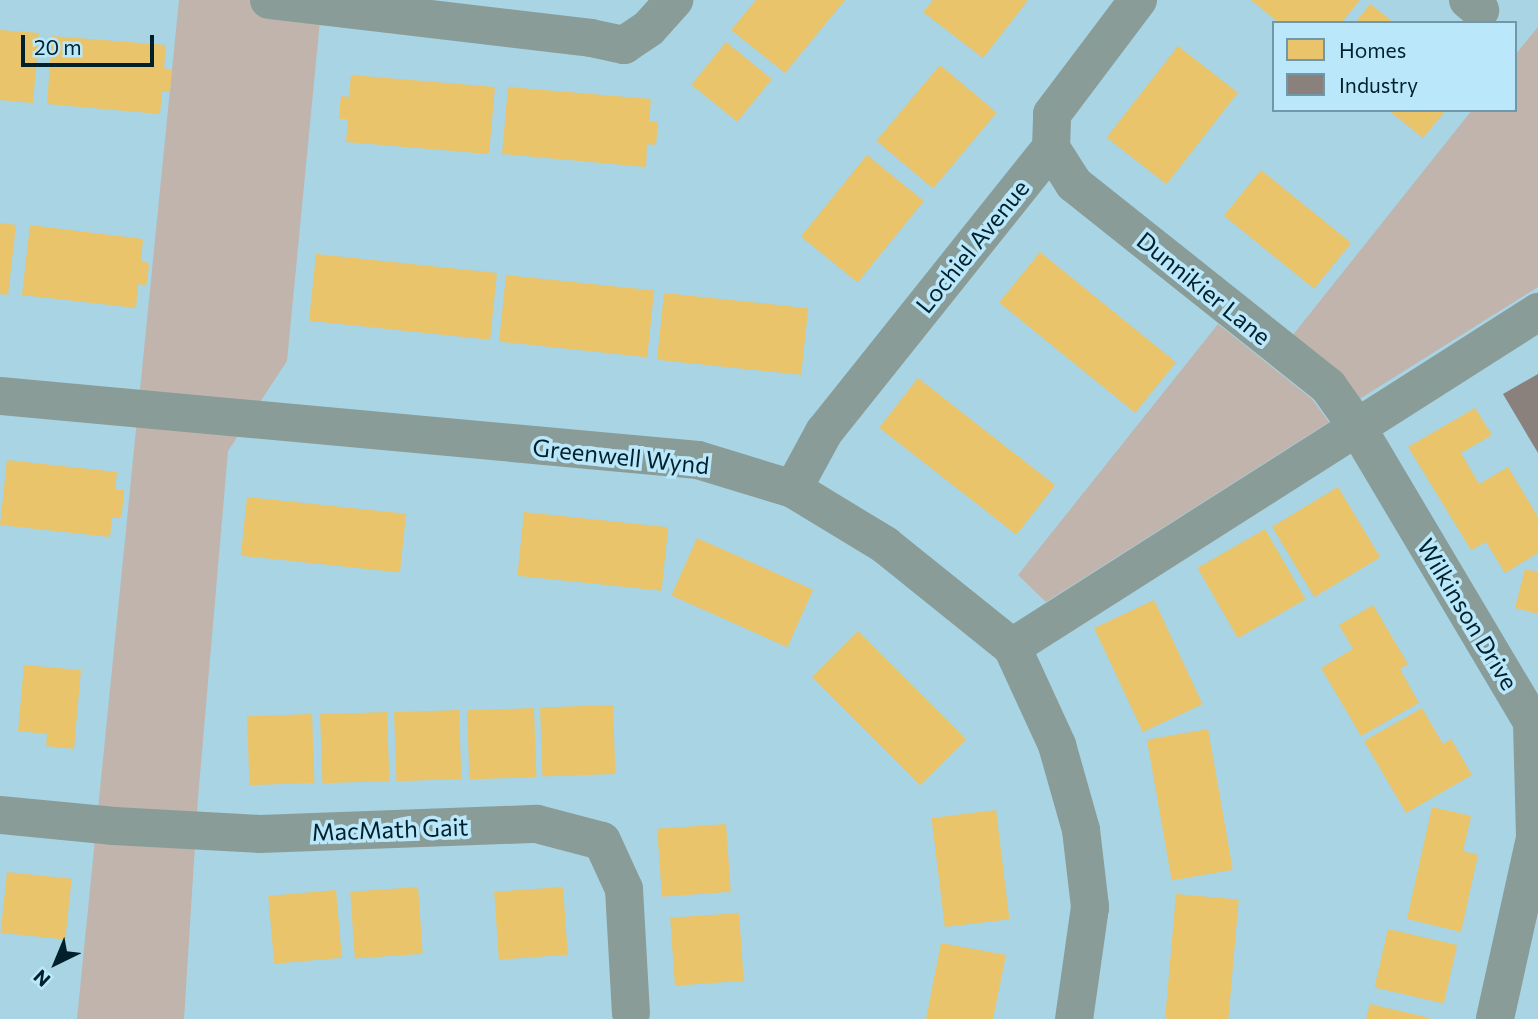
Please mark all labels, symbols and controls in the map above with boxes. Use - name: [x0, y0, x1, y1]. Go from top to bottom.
- scale bar: [24, 21, 158, 65]
- legend: [1272, 21, 1517, 112]
- text: 20 m: [34, 34, 82, 59]
- text: Homes: [1339, 37, 1406, 62]
- text: Industry: [1339, 72, 1418, 97]
- street label: Lochiel Avenue: [909, 174, 1035, 318]
- street label: Dunnikier Lane: [1131, 225, 1277, 351]
- street label: Greenwell Wynd: [531, 432, 711, 480]
- street label: Wilkinson Drive: [1412, 533, 1524, 695]
- street label: MacMath Gait: [311, 812, 469, 846]
- north arrow: [21, 928, 91, 998]
- text: N: [28, 965, 54, 992]

